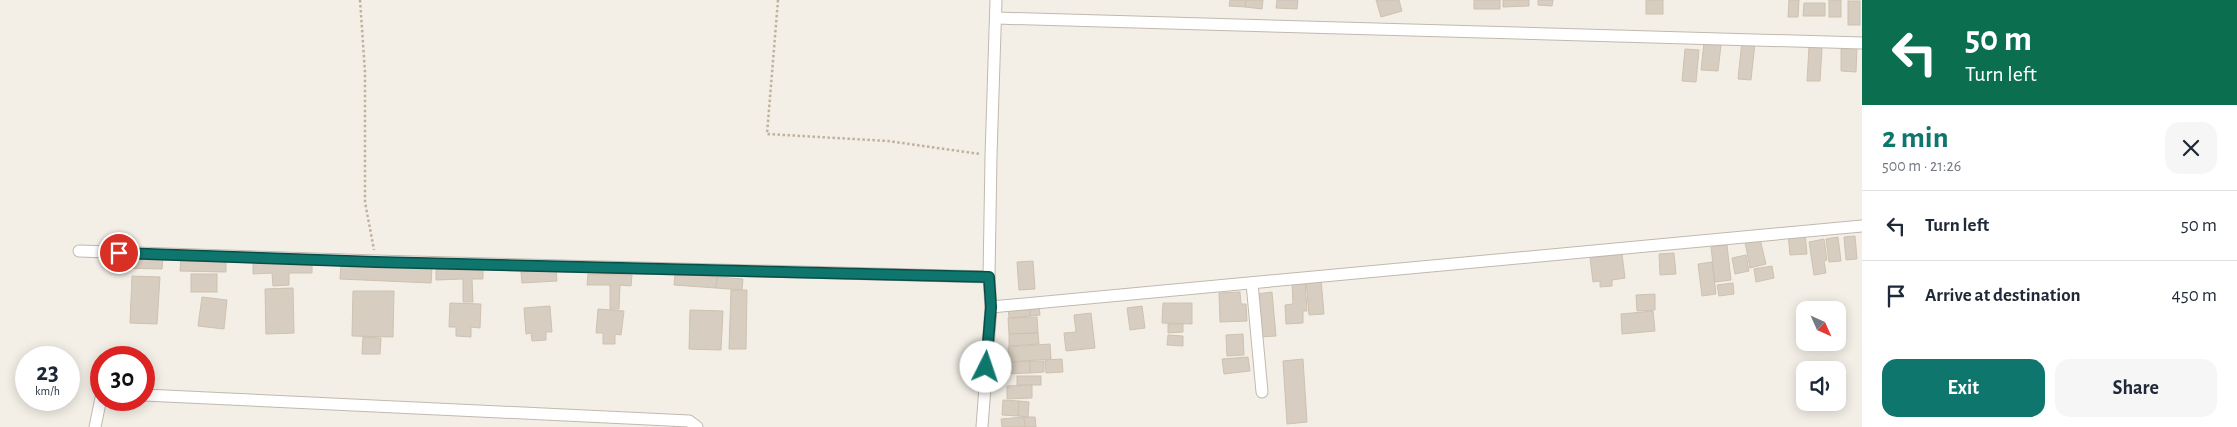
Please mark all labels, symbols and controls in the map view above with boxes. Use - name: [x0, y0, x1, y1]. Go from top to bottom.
- icon: left: [1882, 20, 1947, 85]
- text: 50 m: [1965, 22, 2032, 57]
- text: Turn left: [1965, 63, 2037, 85]
- button: close: [2165, 122, 2217, 174]
- text: 2 min: [1882, 123, 1949, 153]
- text: 500 m · 21:26: [1882, 158, 1961, 174]
- icon: left: [1882, 212, 1910, 240]
- text: Turn left: [1925, 216, 1989, 235]
- text: 50 m: [2181, 216, 2217, 235]
- pin: [98, 232, 140, 274]
- icon: arrive: [105, 239, 133, 267]
- icon: arrive: [1882, 282, 1910, 310]
- text: Arrive at destination: [1925, 286, 2081, 305]
- text: 450 m: [2172, 286, 2217, 305]
- north arrow: [1796, 301, 1846, 351]
- map controls: [1796, 301, 1846, 411]
- position arrow: [959, 340, 1011, 392]
- speed limit sign: 30: [90, 346, 155, 411]
- button: Exit: [1882, 359, 2045, 417]
- button: Share: [2055, 359, 2217, 417]
- text: 23: [36, 360, 59, 385]
- button: sound: [1796, 361, 1846, 411]
- text: km/h: [35, 385, 60, 397]

